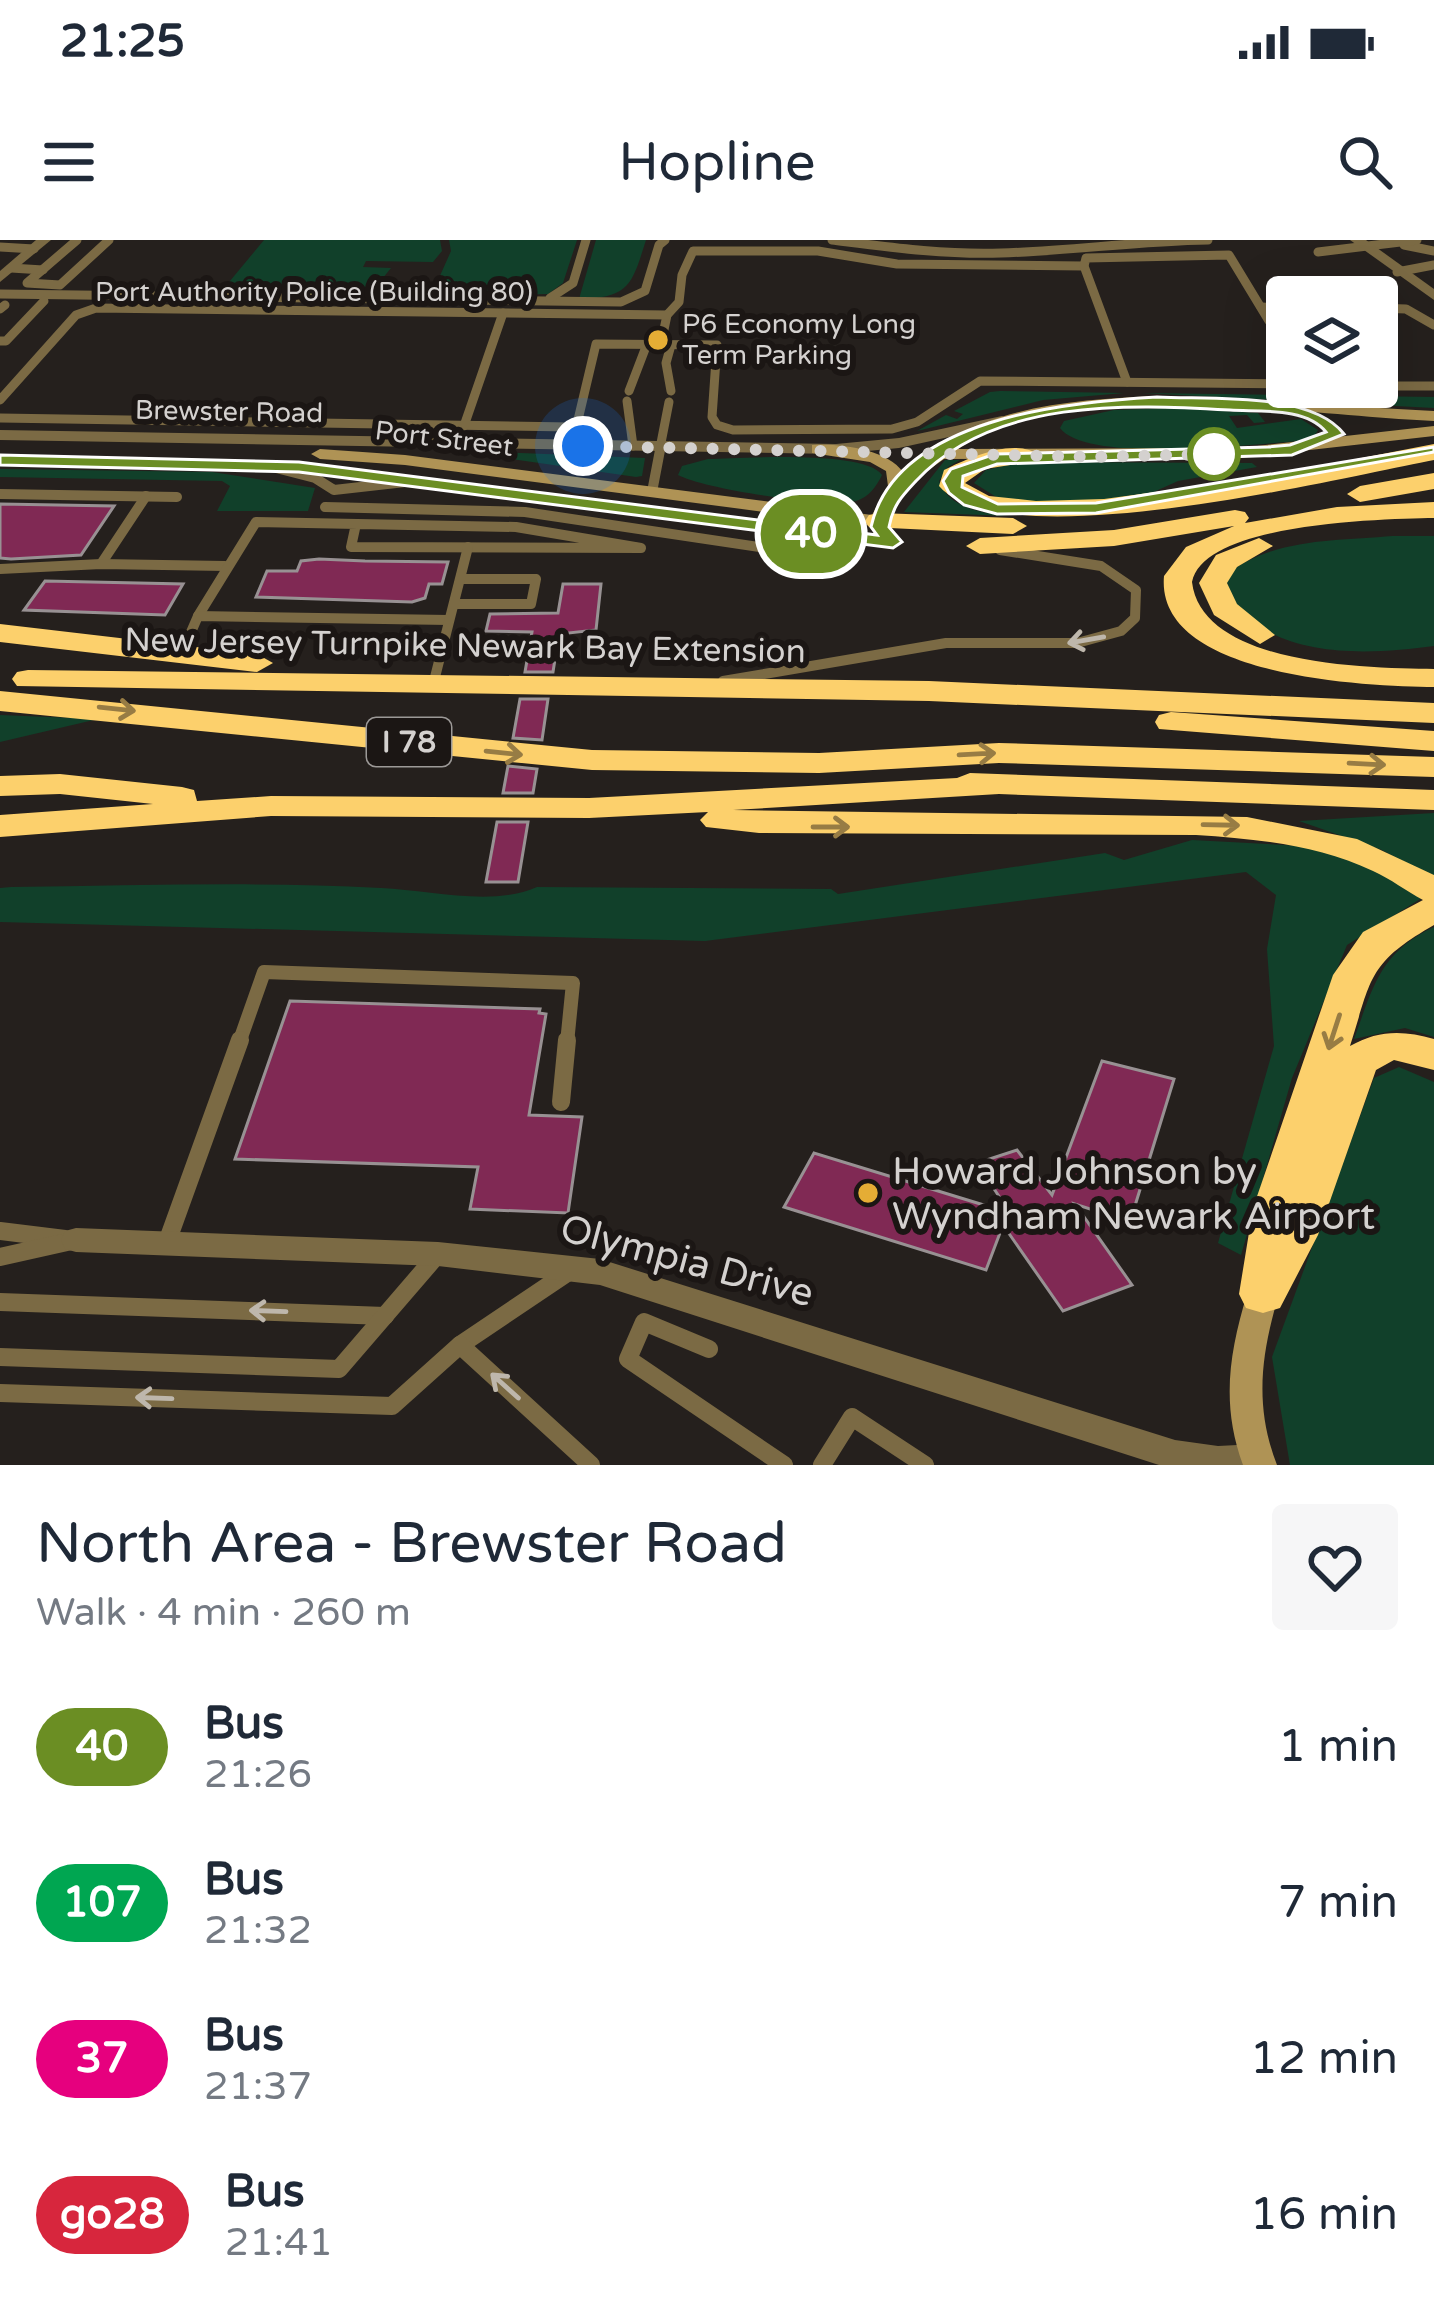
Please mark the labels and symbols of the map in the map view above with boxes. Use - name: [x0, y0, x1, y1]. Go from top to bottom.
- street label: Port Authority Police (Building 80): [95, 276, 533, 309]
- place label: P6 Economy Long Term Parking: [682, 308, 916, 372]
- marker: P6 Economy Long Term Parking: [645, 327, 671, 353]
- street label: Brewster Road: [134, 394, 324, 430]
- street label: Port Street: [373, 414, 515, 464]
- your location: [553, 416, 613, 476]
- unlabelled marker: [1189, 429, 1239, 479]
- line badge: 40: [757, 495, 865, 573]
- street label: New Jersey Turnpike Newark Bay Extension: [124, 621, 806, 671]
- one-way arrow: [1068, 630, 1107, 653]
- one-way arrow: [97, 698, 136, 721]
- road number: I 78: [367, 718, 451, 766]
- one-way arrow: [484, 742, 523, 765]
- one-way arrow: [957, 742, 996, 765]
- one-way arrow: [1347, 753, 1386, 776]
- one-way arrow: [1201, 813, 1240, 836]
- one-way arrow: [811, 815, 850, 838]
- one-way arrow: [1322, 1012, 1344, 1050]
- place label: Howard Johnson by Wyndham Newark Airport: [892, 1148, 1375, 1240]
- marker: Howard Johnson by Wyndham Newark Airport: [855, 1180, 881, 1206]
- street label: Olympia Drive: [555, 1205, 819, 1317]
- one-way arrow: [249, 1299, 288, 1322]
- one-way arrow: [490, 1373, 520, 1400]
- one-way arrow: [135, 1386, 174, 1409]

